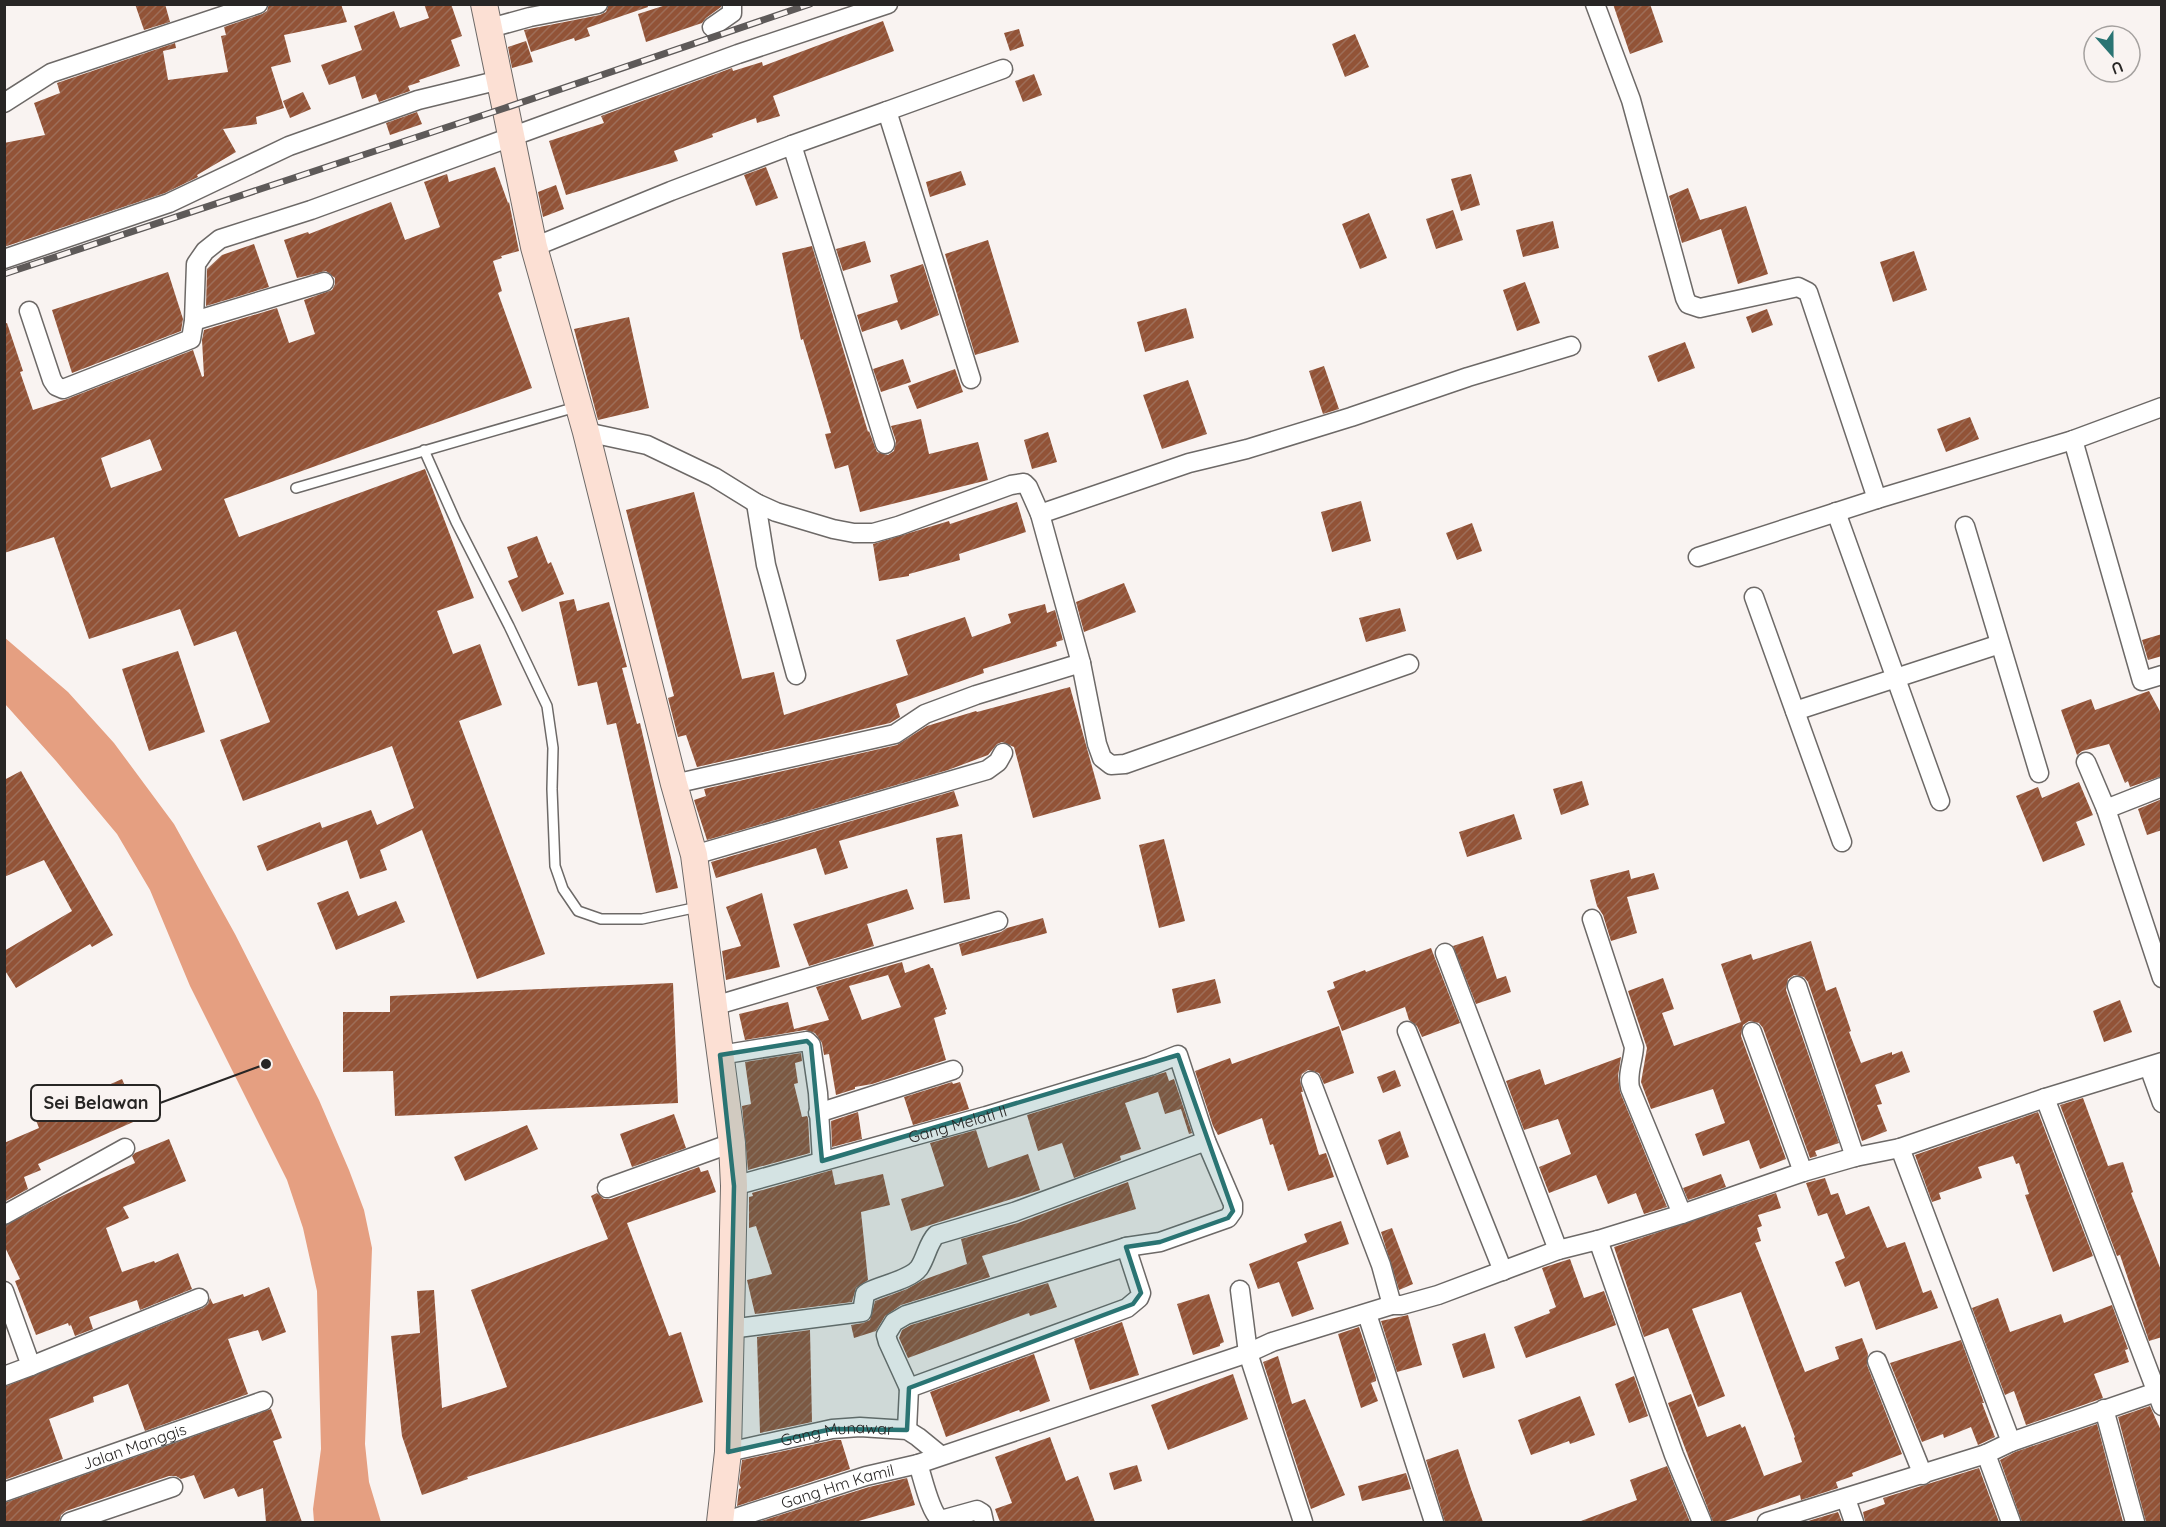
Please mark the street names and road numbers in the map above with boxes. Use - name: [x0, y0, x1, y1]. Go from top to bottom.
- street label: Gang Melati II: [906, 1100, 1009, 1147]
- street label: Gang Munawar: [779, 1417, 894, 1450]
- street label: Jalan Manggis: [79, 1419, 189, 1474]
- street label: Gang Hm Kamil: [778, 1460, 896, 1513]

